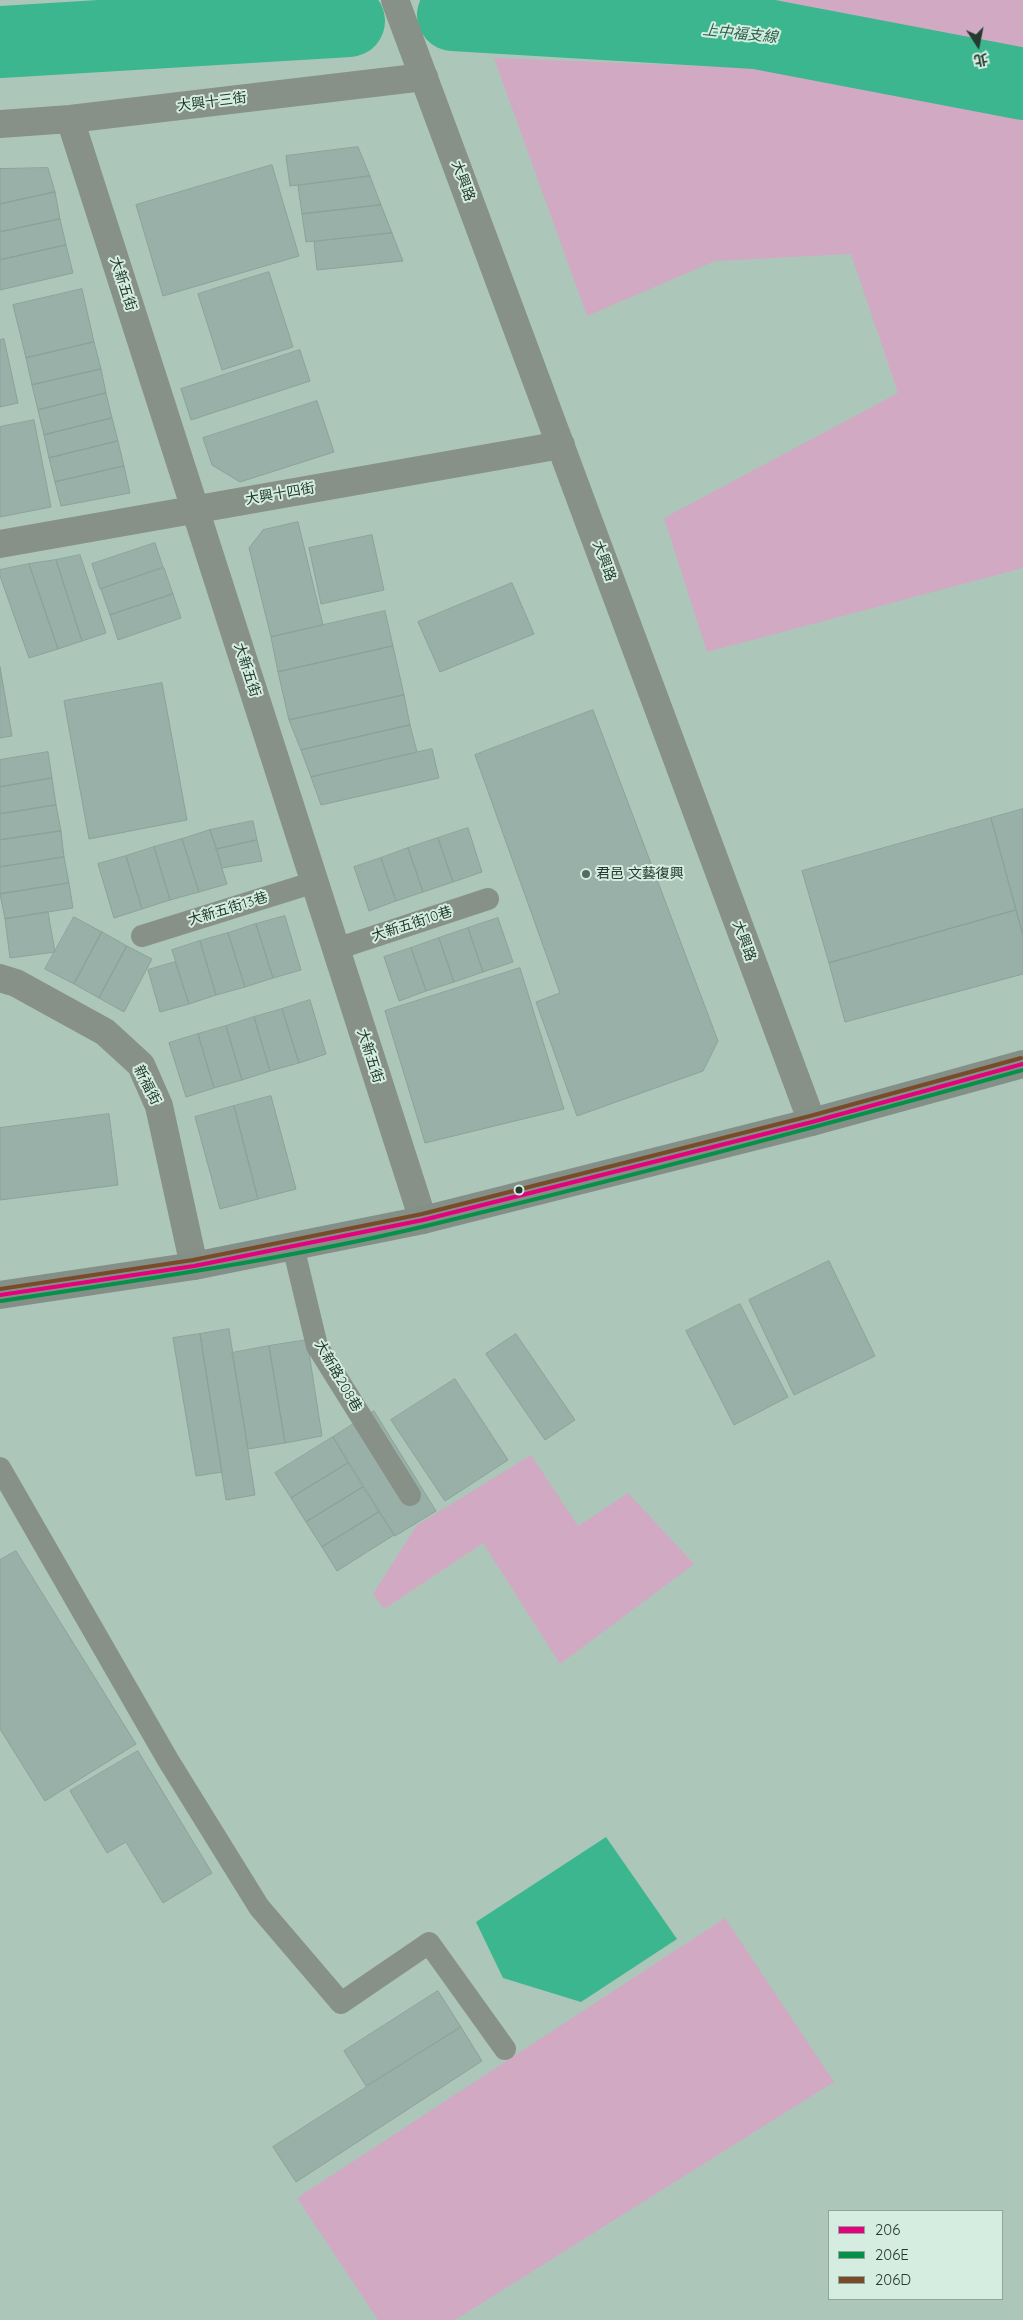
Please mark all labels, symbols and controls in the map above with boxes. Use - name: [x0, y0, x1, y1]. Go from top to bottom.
- north arrow: [953, 20, 1003, 70]
- water label: 上中福支線: [702, 21, 778, 47]
- text: 北: [972, 50, 989, 70]
- street label: 大興十三街: [176, 89, 248, 115]
- street label: 大興路: [448, 158, 478, 204]
- street label: 大新五街: [106, 255, 140, 313]
- street label: 大興十四街: [244, 480, 316, 508]
- street label: 大興路: [589, 538, 619, 584]
- street label: 大新五街: [230, 641, 264, 699]
- place label: 君邑 文藝復興: [596, 866, 684, 882]
- marker: 君邑 文藝復興: [580, 868, 592, 880]
- street label: 大新五街13巷: [186, 889, 270, 929]
- street label: 大新五街10巷: [370, 903, 454, 945]
- street label: 大興路: [729, 918, 759, 964]
- street label: 大新五街: [353, 1027, 387, 1085]
- street label: 新福街: [130, 1062, 164, 1108]
- unlabelled marker: [514, 1185, 524, 1195]
- street label: 大新路208巷: [311, 1337, 365, 1415]
- legend: [828, 2210, 1003, 2300]
- text: 206: [875, 2220, 900, 2239]
- text: 206E: [875, 2245, 909, 2264]
- text: 206D: [875, 2270, 911, 2289]

